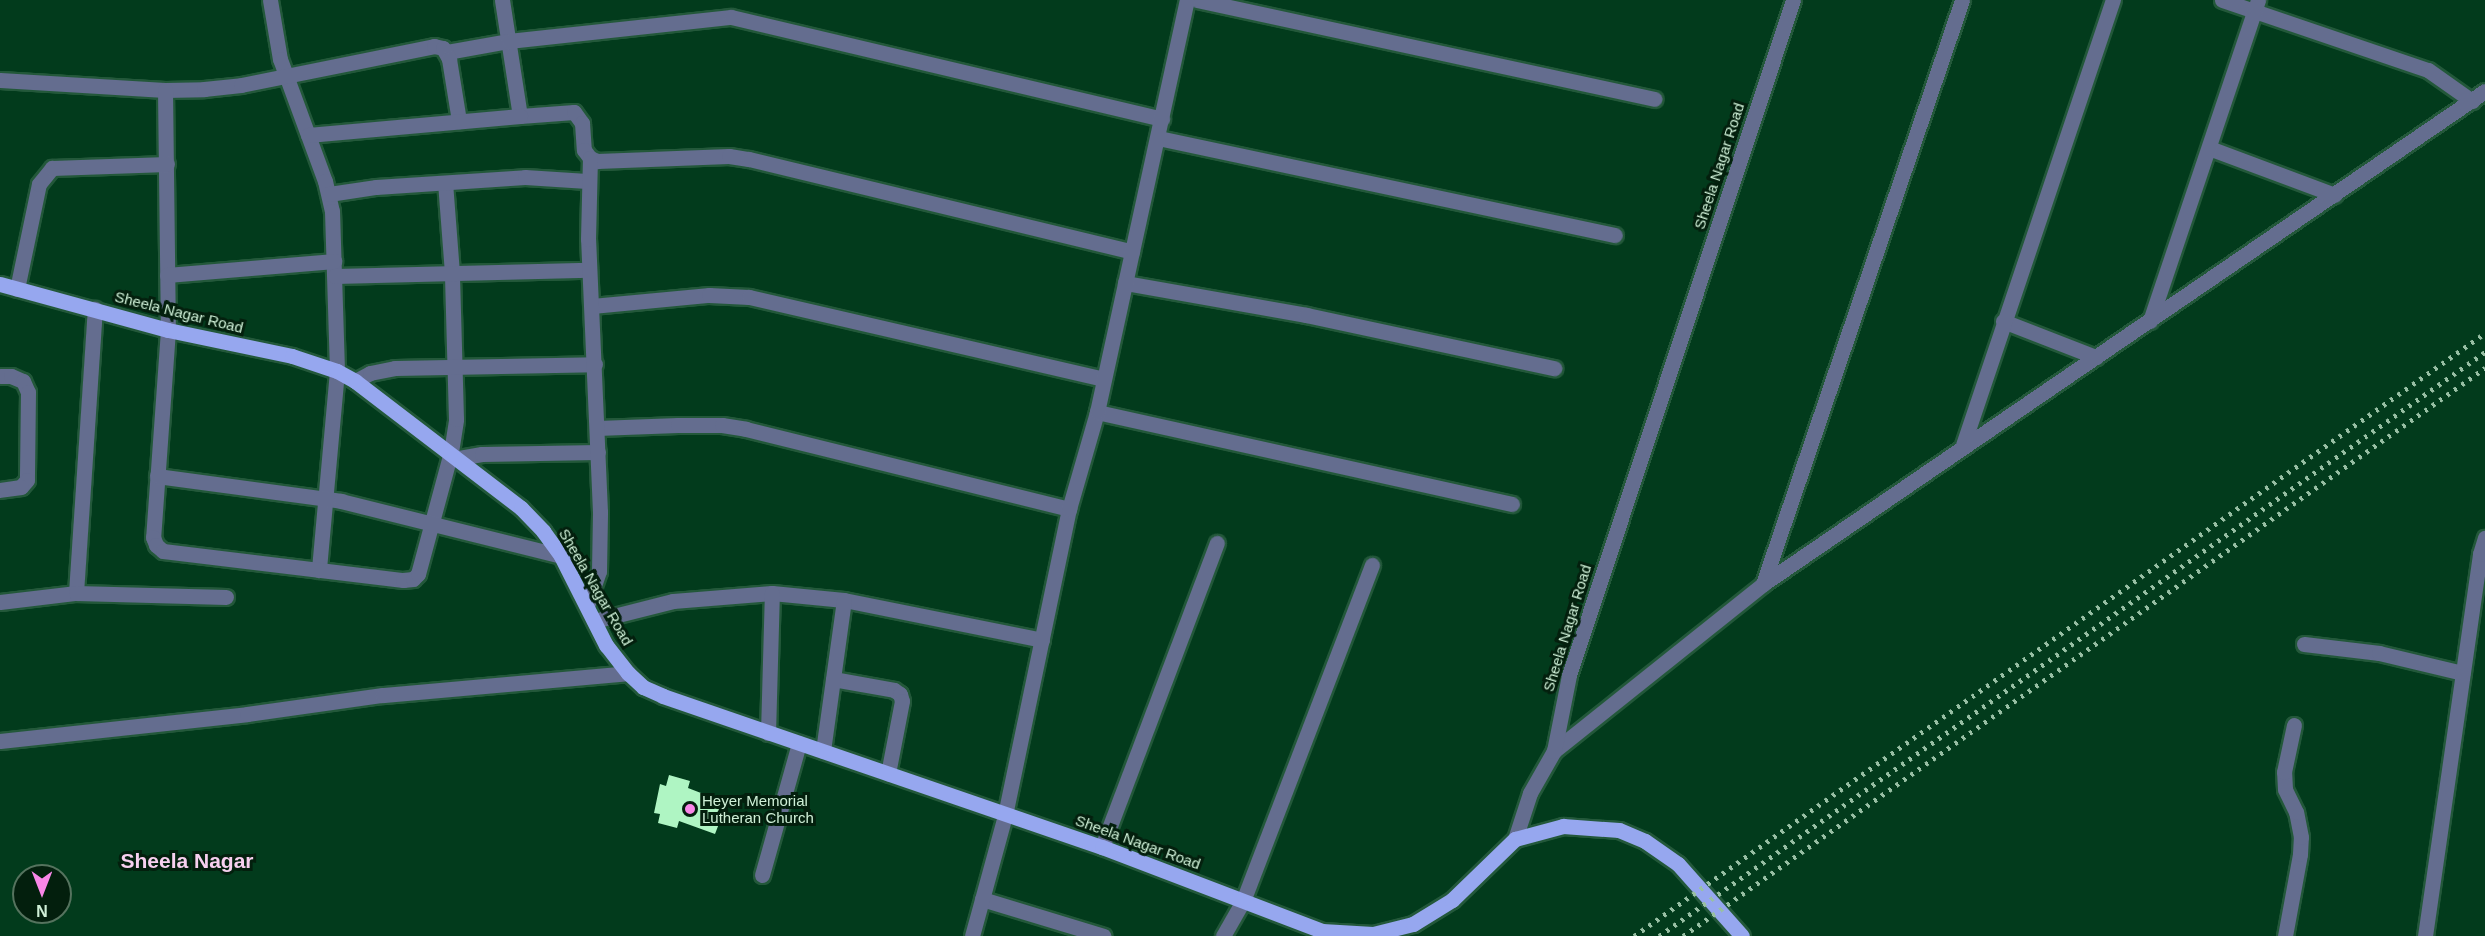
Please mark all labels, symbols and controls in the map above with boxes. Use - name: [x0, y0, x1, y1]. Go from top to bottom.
- street label: Sheela Nagar Road: [1690, 101, 1748, 231]
- street label: Sheela Nagar Road: [113, 287, 245, 337]
- street label: Sheela Nagar Road: [555, 525, 637, 649]
- street label: Sheela Nagar Road: [1539, 562, 1595, 694]
- place label: Heyer Memorial Lutheran Church: [702, 791, 814, 826]
- marker: Heyer Memorial Lutheran Church: [683, 802, 697, 816]
- street label: Sheela Nagar Road: [1073, 811, 1203, 873]
- district label: Sheela Nagar: [120, 848, 254, 874]
- north arrow: [12, 864, 72, 924]
- text: N: [36, 902, 48, 919]

